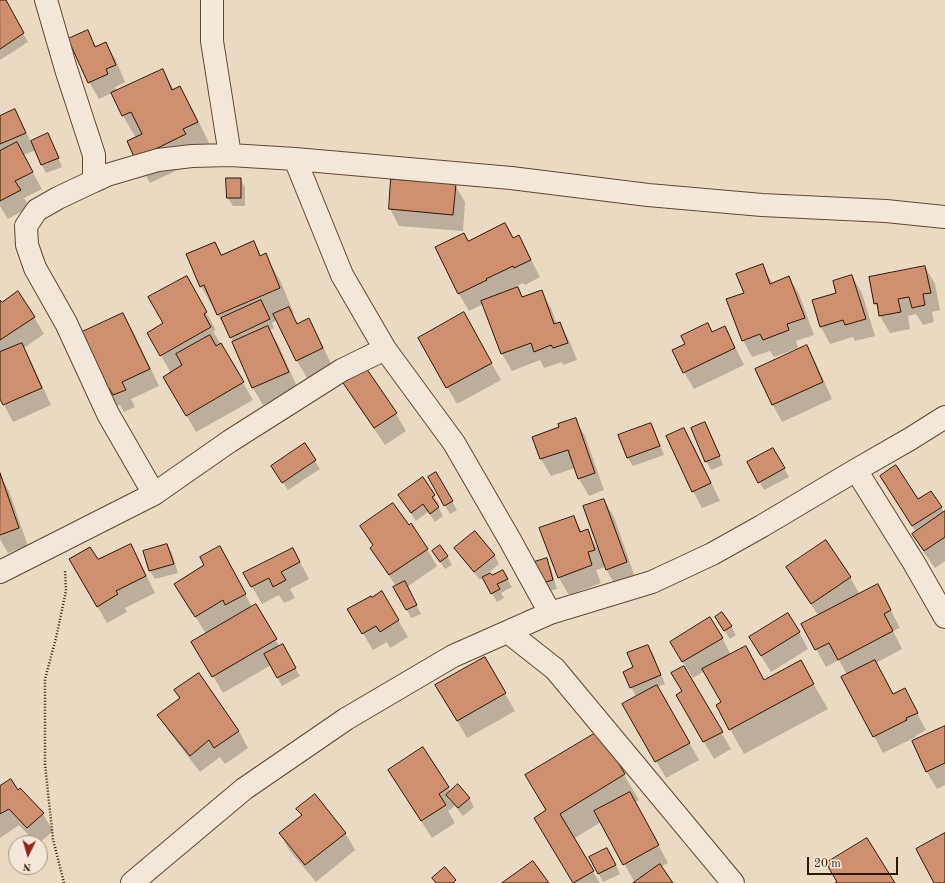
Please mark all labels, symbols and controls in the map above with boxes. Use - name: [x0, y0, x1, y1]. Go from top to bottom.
- north arrow: [8, 835, 48, 875]
- scale bar: [809, 849, 900, 875]
- text: 20 m: [814, 858, 841, 870]
- text: N: [22, 861, 32, 872]

